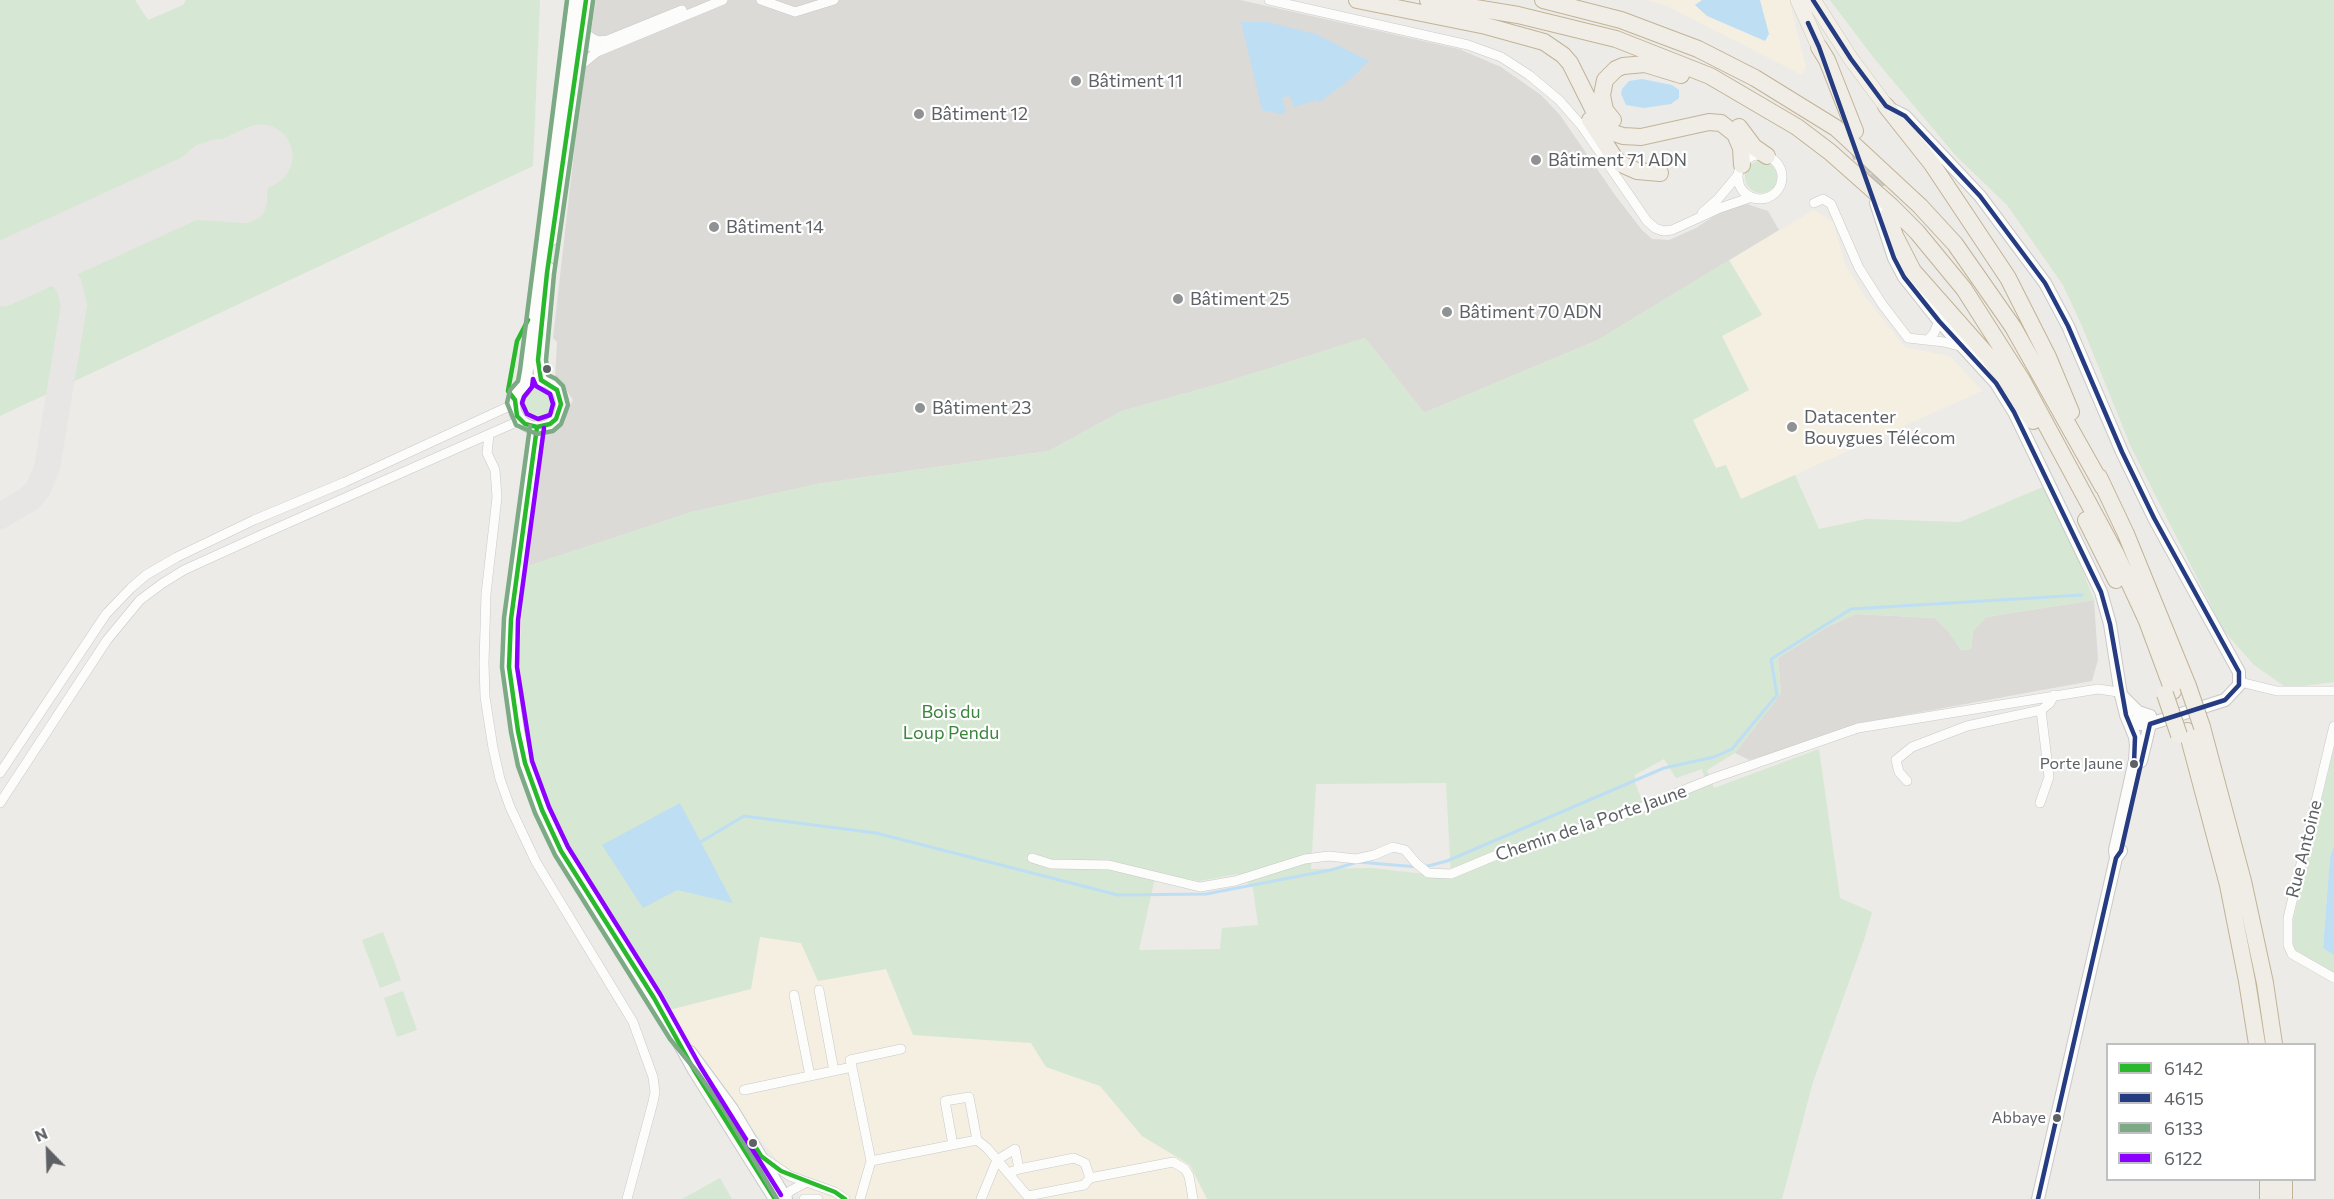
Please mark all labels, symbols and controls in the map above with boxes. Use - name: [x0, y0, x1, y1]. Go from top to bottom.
- place label: Bâtiment 11: [1088, 70, 1183, 92]
- marker: Bâtiment 11: [1069, 74, 1083, 88]
- place label: Bâtiment 12: [931, 103, 1028, 125]
- marker: Bâtiment 12: [912, 107, 926, 121]
- place label: Bâtiment 71 ADN: [1548, 149, 1687, 171]
- marker: Bâtiment 71 ADN: [1529, 153, 1543, 167]
- place label: Bâtiment 14: [726, 216, 824, 238]
- marker: Bâtiment 14: [707, 220, 721, 234]
- place label: Bâtiment 25: [1190, 288, 1290, 310]
- marker: Bâtiment 25: [1171, 292, 1185, 306]
- place label: Bâtiment 70 ADN: [1459, 301, 1602, 323]
- marker: Bâtiment 70 ADN: [1440, 305, 1454, 319]
- unlabelled marker: [541, 363, 553, 375]
- place label: Bâtiment 23: [932, 397, 1032, 419]
- marker: Bâtiment 23: [913, 401, 927, 415]
- place label: Datacenter Bouygues Télécom: [1804, 406, 1956, 448]
- marker: Datacenter Bouygues Télécom: [1785, 420, 1799, 434]
- park label: Bois du Loup Pendu: [903, 701, 999, 744]
- place label: Porte Jaune: [2040, 754, 2123, 774]
- marker: Porte Jaune: [2128, 758, 2140, 770]
- street label: Chemin de la Porte Jaune: [1493, 780, 1689, 866]
- street label: Rue Antoine: [2281, 798, 2327, 900]
- legend: [2106, 1043, 2316, 1181]
- text: 6142: [2164, 1057, 2203, 1079]
- text: 4615: [2164, 1087, 2204, 1109]
- place label: Abbaye: [1991, 1108, 2046, 1128]
- marker: Abbaye: [2051, 1112, 2063, 1124]
- text: 6133: [2164, 1117, 2203, 1139]
- north arrow: [18, 1121, 78, 1181]
- text: N: [32, 1123, 50, 1145]
- unlabelled marker: [747, 1137, 759, 1149]
- text: 6122: [2164, 1147, 2203, 1169]

